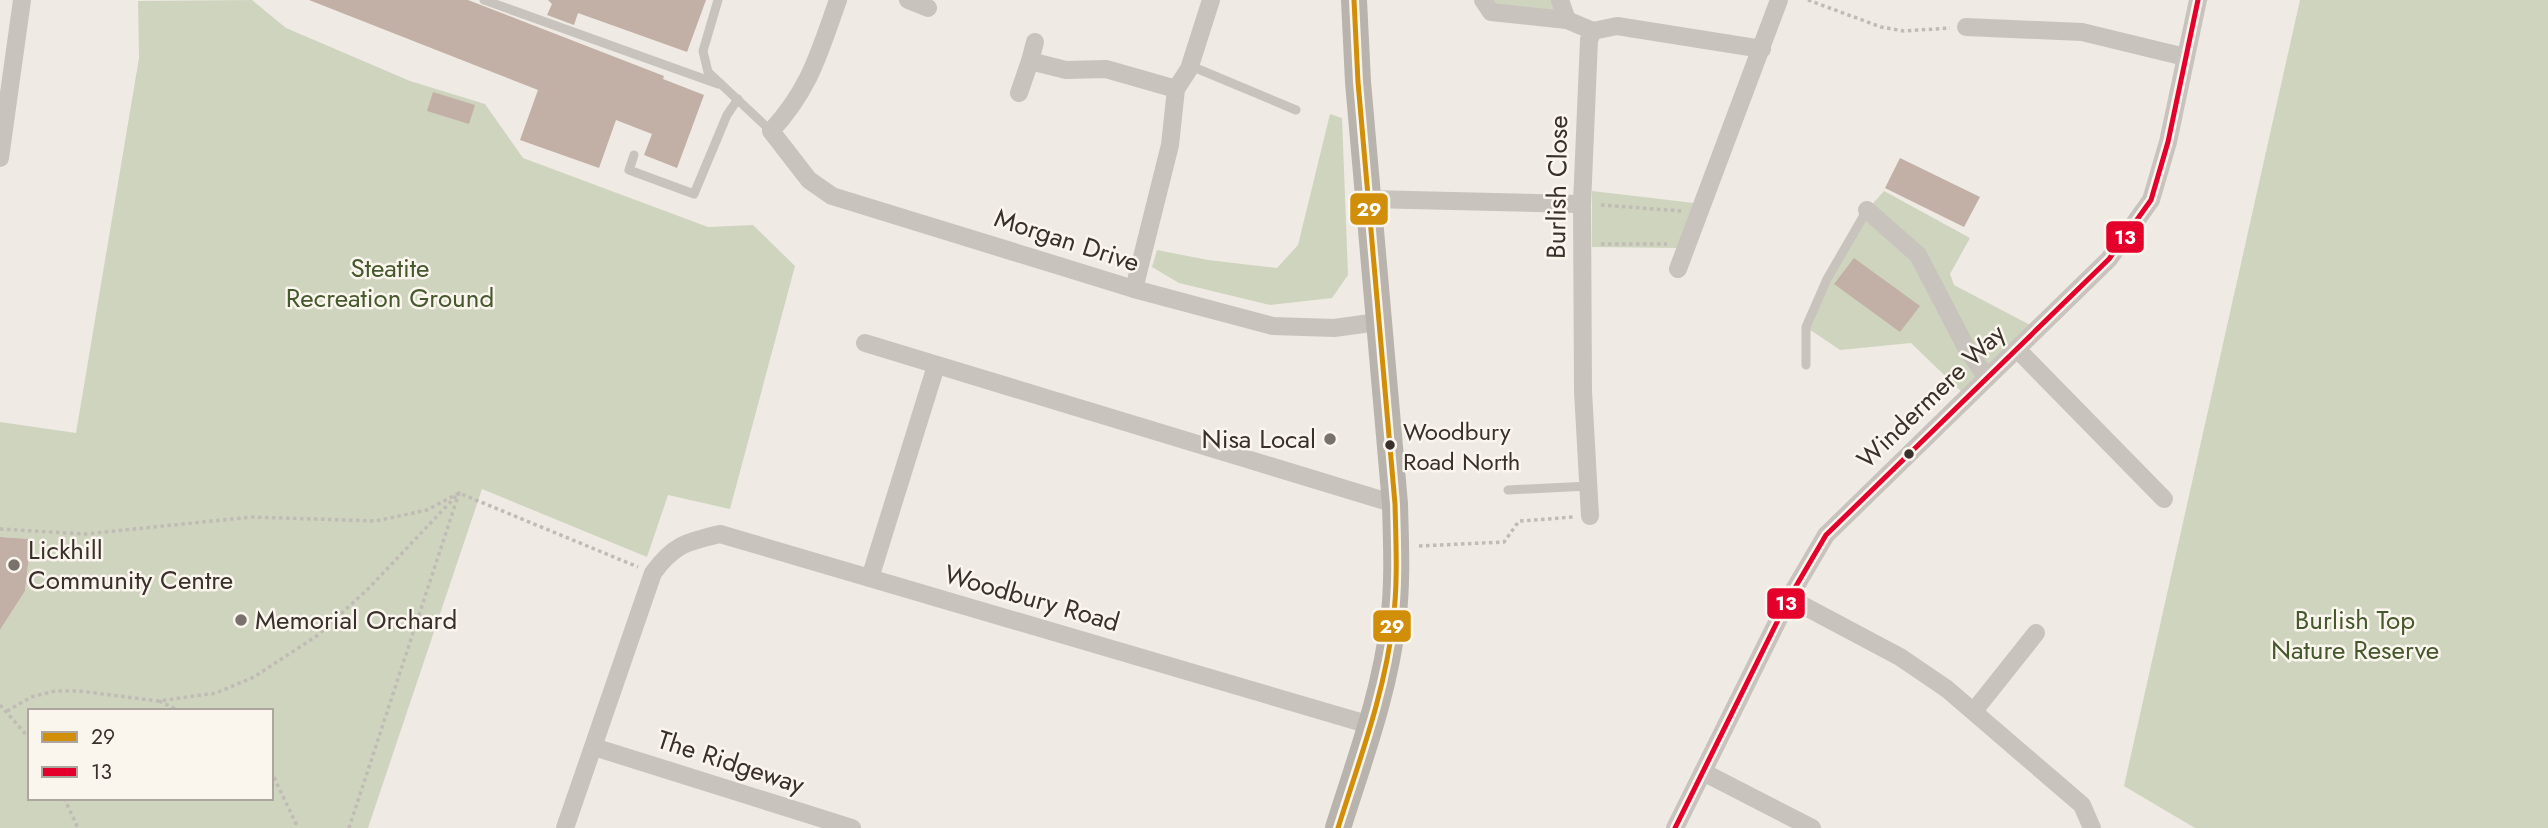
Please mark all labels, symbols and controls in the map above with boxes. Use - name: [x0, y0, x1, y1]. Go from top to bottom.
- street label: Burlish Close: [1537, 115, 1577, 259]
- line badge: 29: [1349, 192, 1389, 226]
- text: 29: [1356, 196, 1382, 223]
- street label: Morgan Drive: [990, 199, 1144, 281]
- line badge: 13: [2105, 220, 2145, 254]
- text: 13: [2114, 224, 2136, 251]
- park label: Steatite Recreation Ground: [286, 249, 494, 317]
- street label: Windermere Way: [1848, 315, 2014, 477]
- place label: Woodbury Road North: [1403, 414, 1520, 479]
- place label: Nisa Local: [1201, 420, 1316, 458]
- marker: Nisa Local: [1322, 431, 1338, 447]
- marker: Woodbury Road North: [1383, 438, 1397, 452]
- unlabelled marker: [1902, 447, 1916, 461]
- place label: Lickhill Community Centre: [28, 531, 233, 599]
- street label: Woodbury Road: [940, 555, 1124, 641]
- marker: Lickhill Community Centre: [6, 557, 22, 573]
- line badge: 13: [1766, 587, 1806, 620]
- text: 13: [1775, 590, 1797, 617]
- place label: Memorial Orchard: [255, 601, 457, 639]
- park label: Burlish Top Nature Reserve: [2271, 601, 2439, 669]
- line badge: 29: [1372, 609, 1412, 643]
- marker: Memorial Orchard: [233, 612, 249, 628]
- text: 29: [1379, 613, 1405, 640]
- legend: [28, 709, 273, 800]
- street label: The Ridgeway: [653, 720, 810, 804]
- text: 29: [91, 722, 115, 752]
- text: 13: [91, 757, 112, 787]

